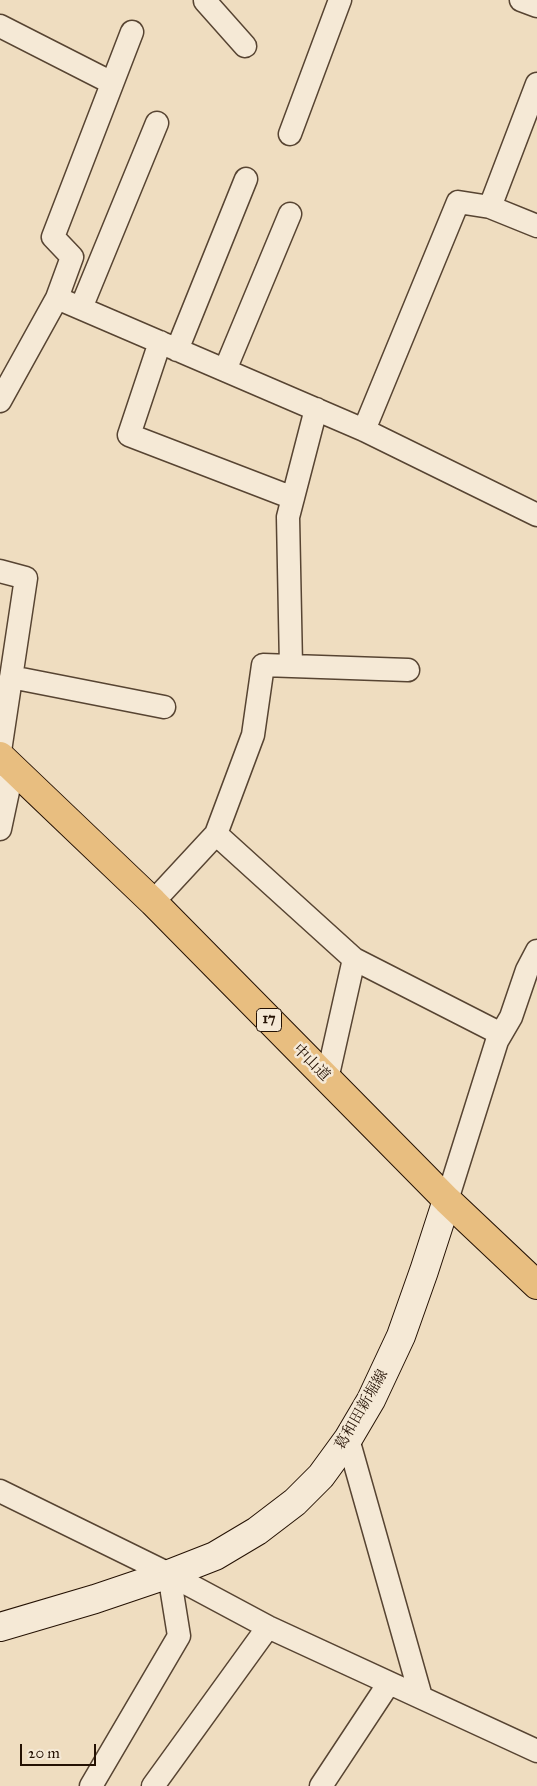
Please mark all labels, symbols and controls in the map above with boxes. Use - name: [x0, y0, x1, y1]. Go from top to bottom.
- road number: 17: [256, 1008, 282, 1032]
- street label: 中山道: [289, 1041, 333, 1085]
- street label: 葛和田新堀線: [332, 1367, 392, 1453]
- scale bar: [22, 1734, 99, 1766]
- text: 20 m: [28, 1744, 60, 1762]

